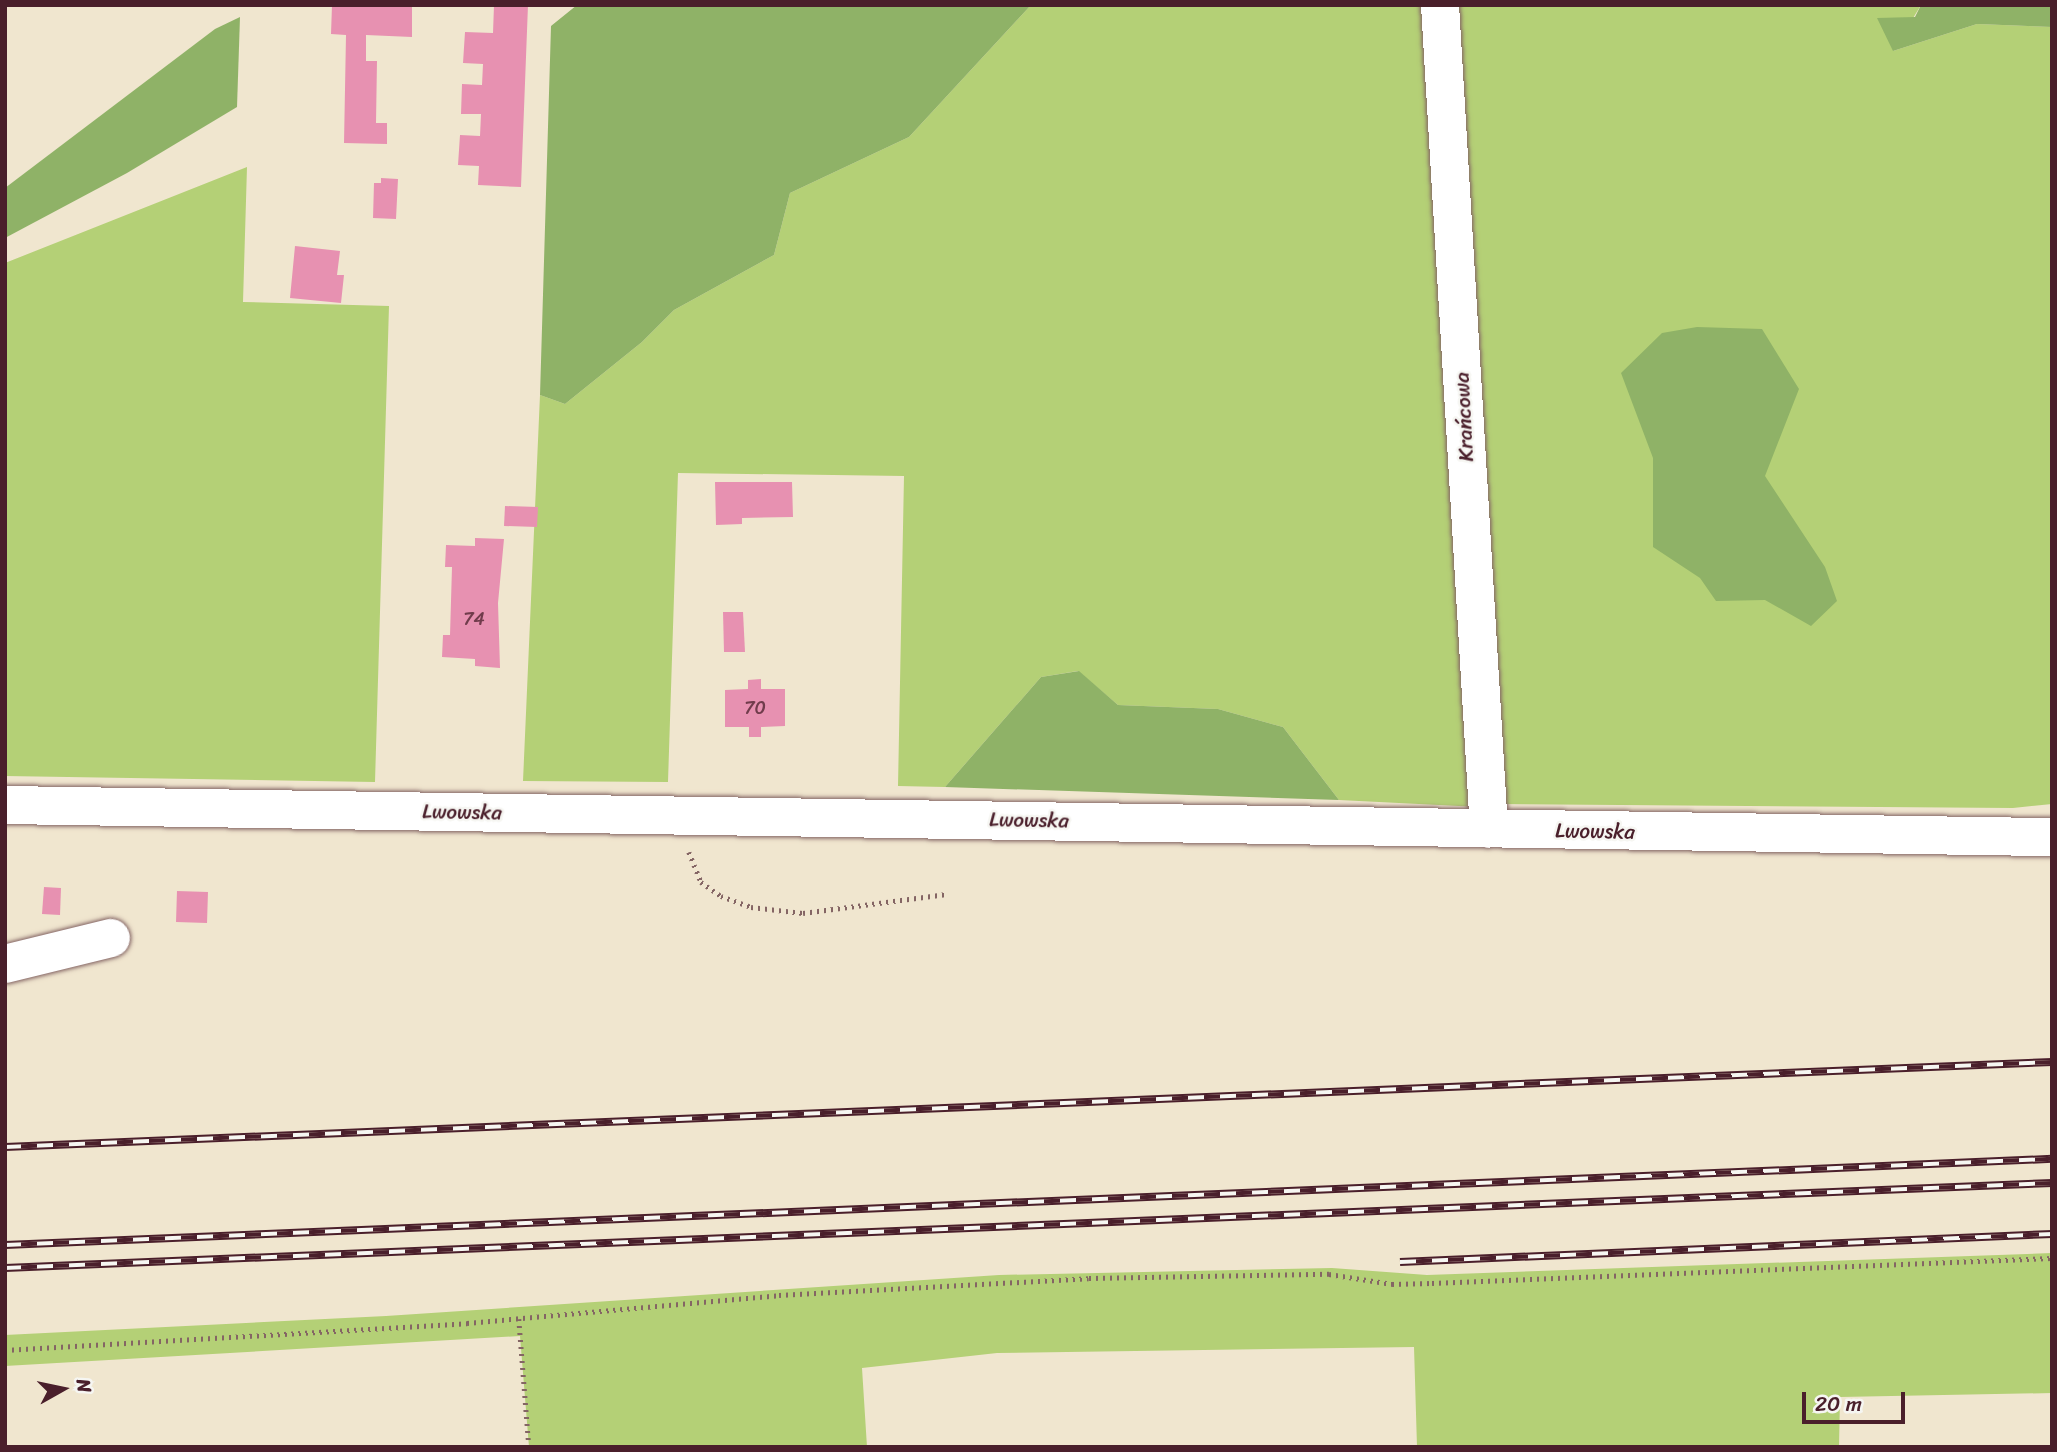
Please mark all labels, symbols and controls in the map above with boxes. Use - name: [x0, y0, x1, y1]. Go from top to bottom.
- street label: Krańcowa: [1449, 372, 1479, 462]
- house number: 74: [463, 608, 485, 630]
- house number: 70: [744, 697, 766, 719]
- street label: Lwowska: [422, 799, 502, 825]
- street label: Lwowska: [989, 807, 1069, 833]
- street label: Lwowska: [1555, 818, 1635, 844]
- north arrow: [28, 1354, 98, 1424]
- text: N: [67, 1377, 102, 1395]
- scale bar: [1805, 1378, 1908, 1422]
- text: 20 m: [1815, 1385, 1862, 1423]

